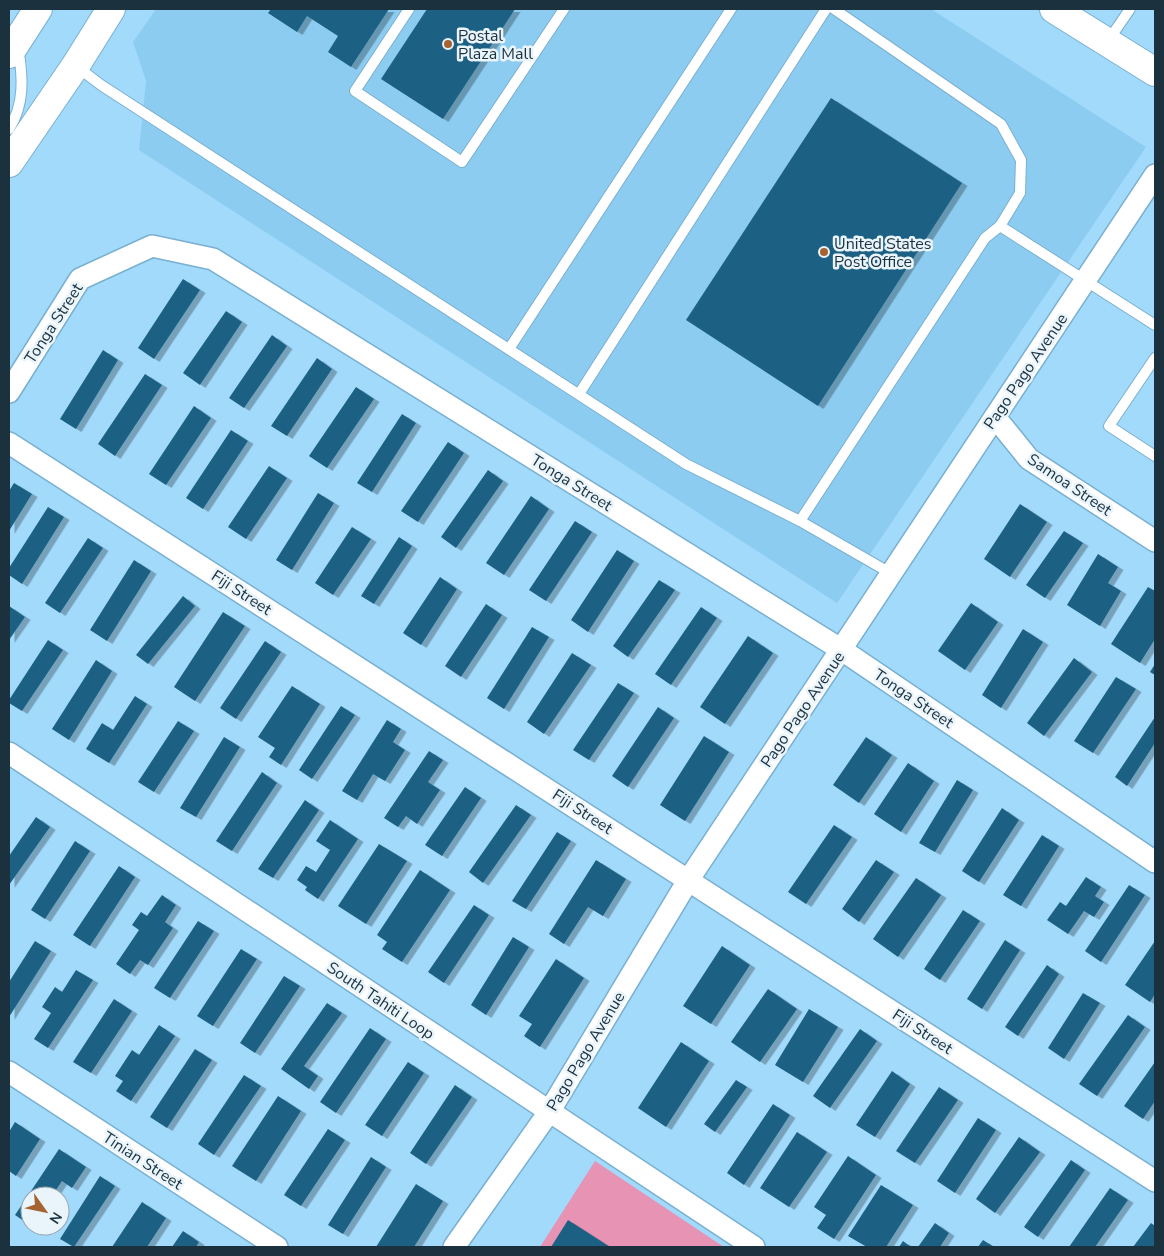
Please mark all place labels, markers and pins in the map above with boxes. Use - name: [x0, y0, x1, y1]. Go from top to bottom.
- place label: Postal Plaza Mall: [458, 25, 533, 65]
- marker: Postal Plaza Mall: [442, 38, 454, 50]
- place label: United States Post Office: [834, 233, 932, 273]
- marker: United States Post Office: [818, 246, 830, 258]

